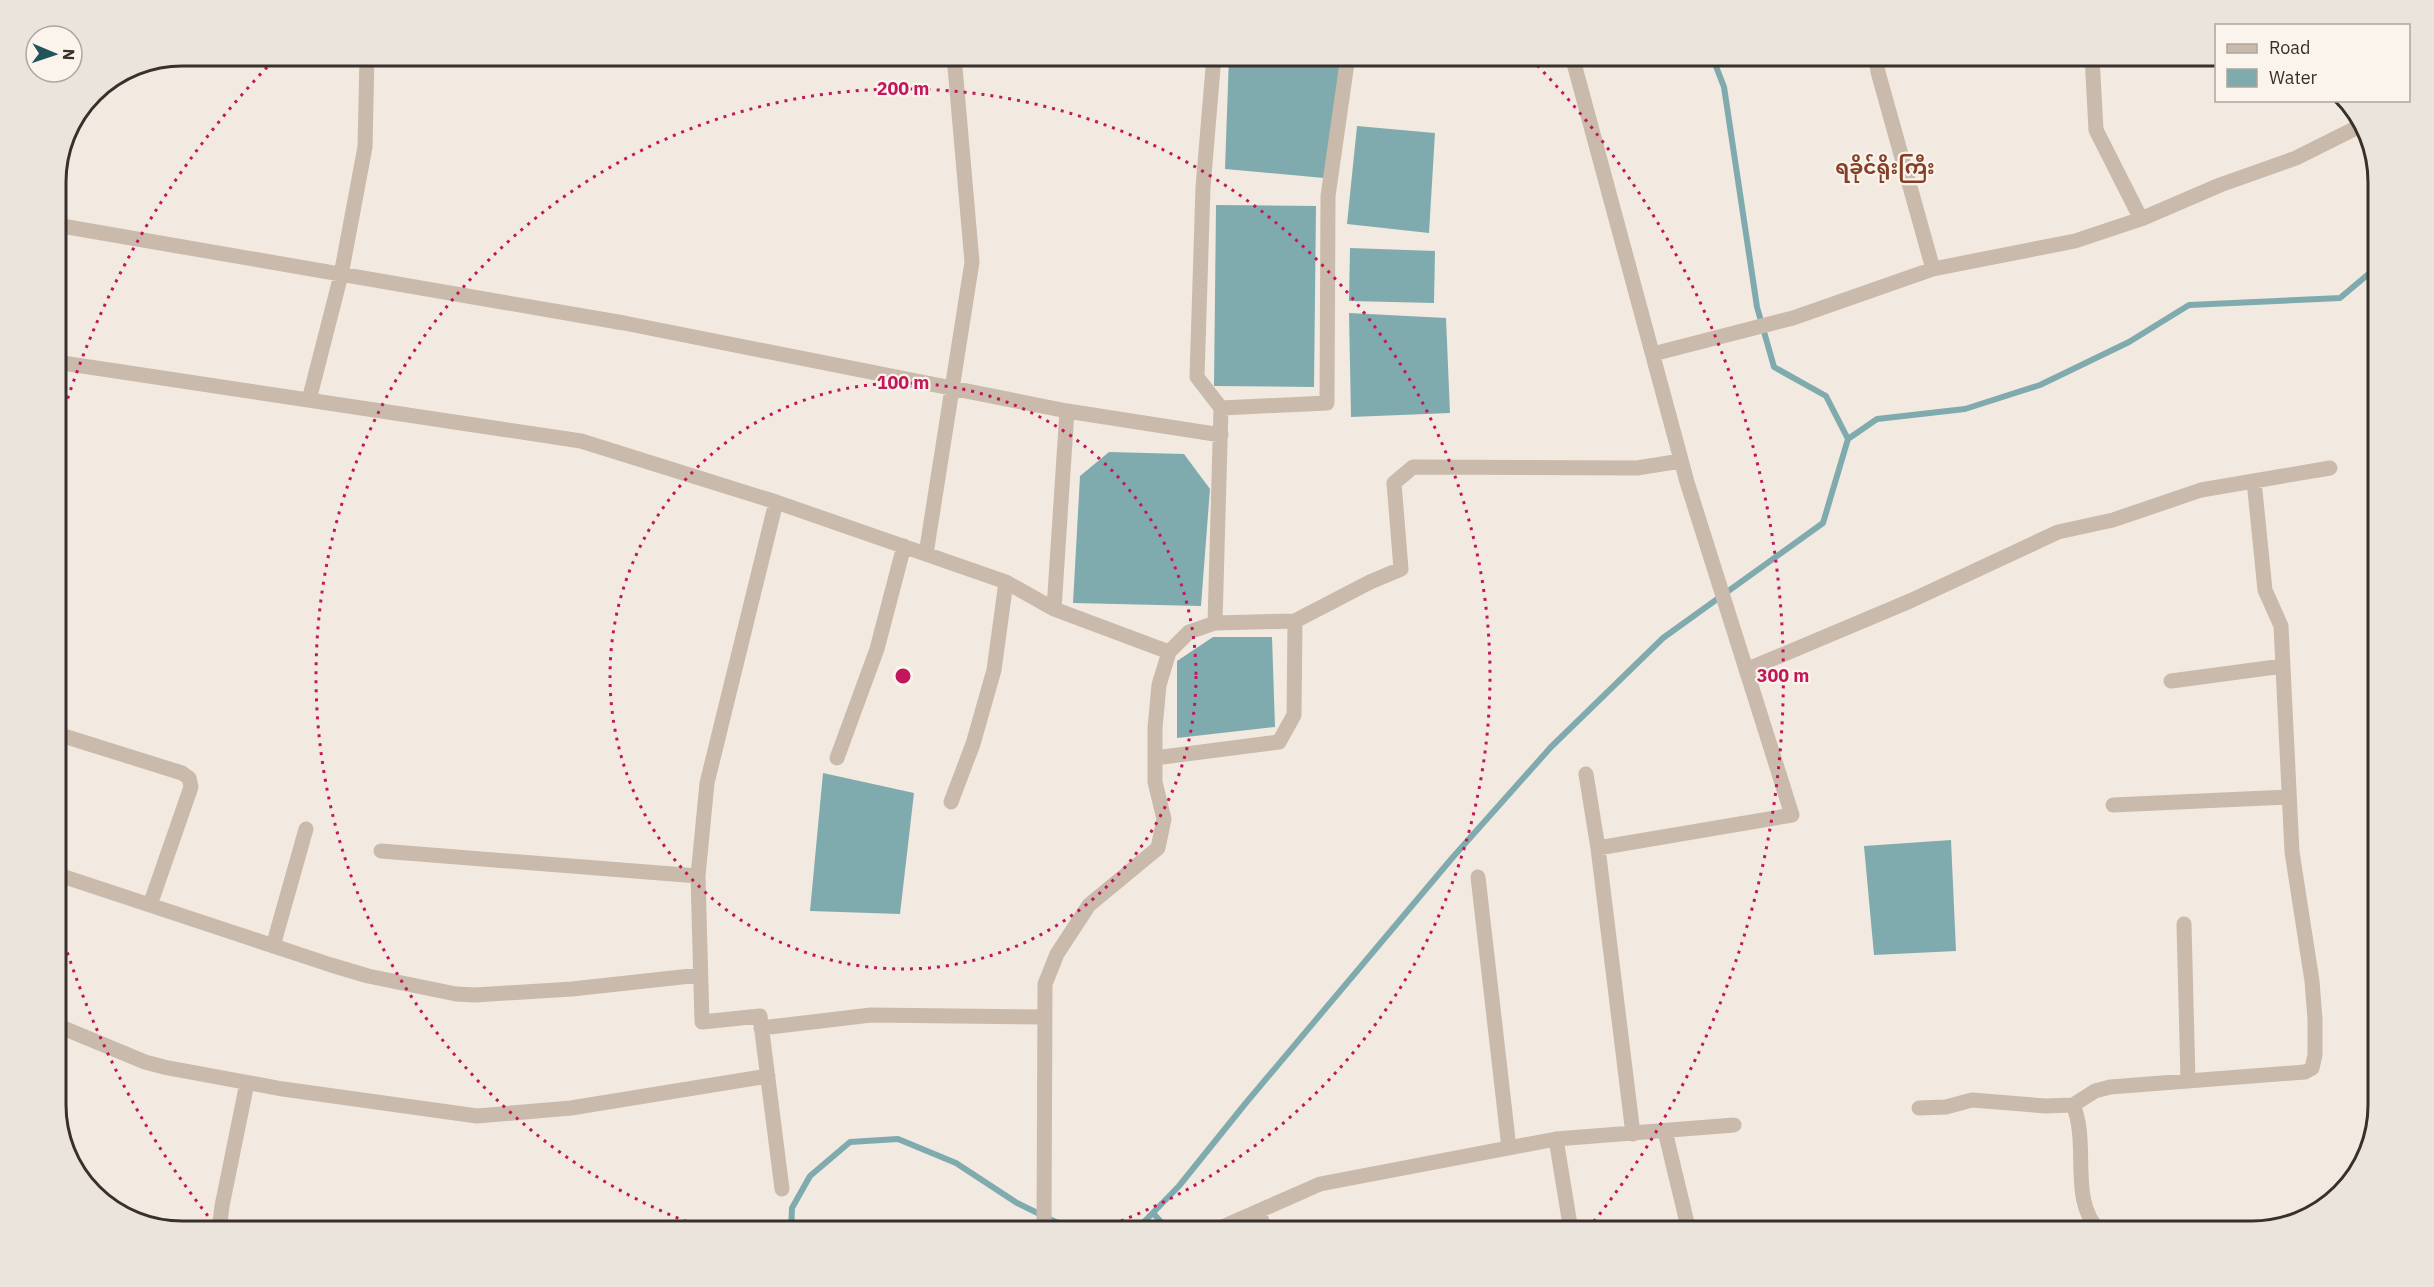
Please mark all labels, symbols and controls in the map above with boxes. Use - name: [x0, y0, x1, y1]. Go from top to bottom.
- north arrow: [24, 24, 84, 84]
- legend: [2215, 24, 2410, 102]
- text: Road: [2269, 36, 2310, 59]
- text: N: [59, 48, 79, 61]
- text: Water: [2269, 66, 2318, 89]
- text: 200 m: [877, 77, 929, 100]
- district label: ရခိုင်ရိုးကြီး: [1835, 153, 1935, 183]
- text: 100 m: [877, 371, 929, 394]
- text: 300 m: [1757, 664, 1809, 687]
- centre of rings: [893, 666, 913, 686]

